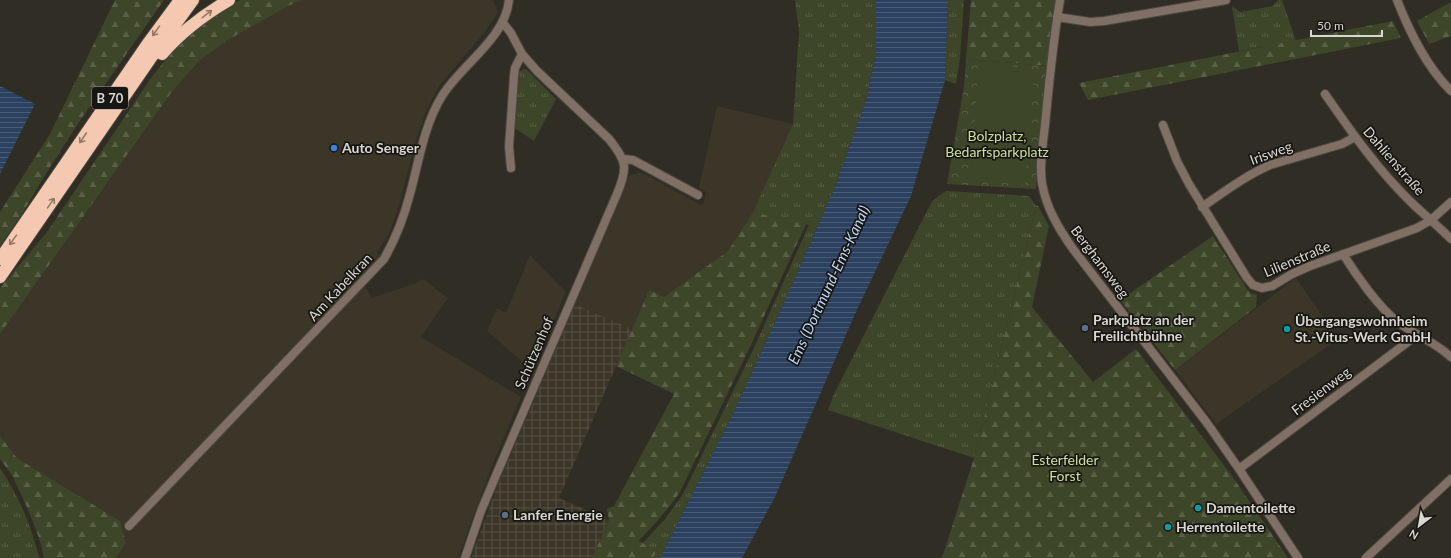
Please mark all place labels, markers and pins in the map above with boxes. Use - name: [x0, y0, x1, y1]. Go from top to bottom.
- place label: Auto Senger: [341, 139, 420, 156]
- marker: Auto Senger: [329, 143, 339, 153]
- place label: Parkplatz an der Freilichtbühne: [1093, 311, 1195, 344]
- place label: Übergangswohnheim St.-Vitus-Werk GmbH: [1295, 312, 1431, 345]
- marker: Parkplatz an der Freilichtbühne: [1080, 323, 1090, 333]
- marker: Übergangswohnheim St.-Vitus-Werk GmbH: [1282, 324, 1292, 334]
- place label: Damentoilette: [1206, 499, 1296, 516]
- marker: Damentoilette: [1193, 503, 1203, 513]
- place label: Lanfer Energie: [513, 506, 603, 523]
- marker: Lanfer Energie: [500, 510, 510, 520]
- place label: Herrentoilette: [1176, 518, 1265, 535]
- marker: Herrentoilette: [1163, 522, 1173, 532]

